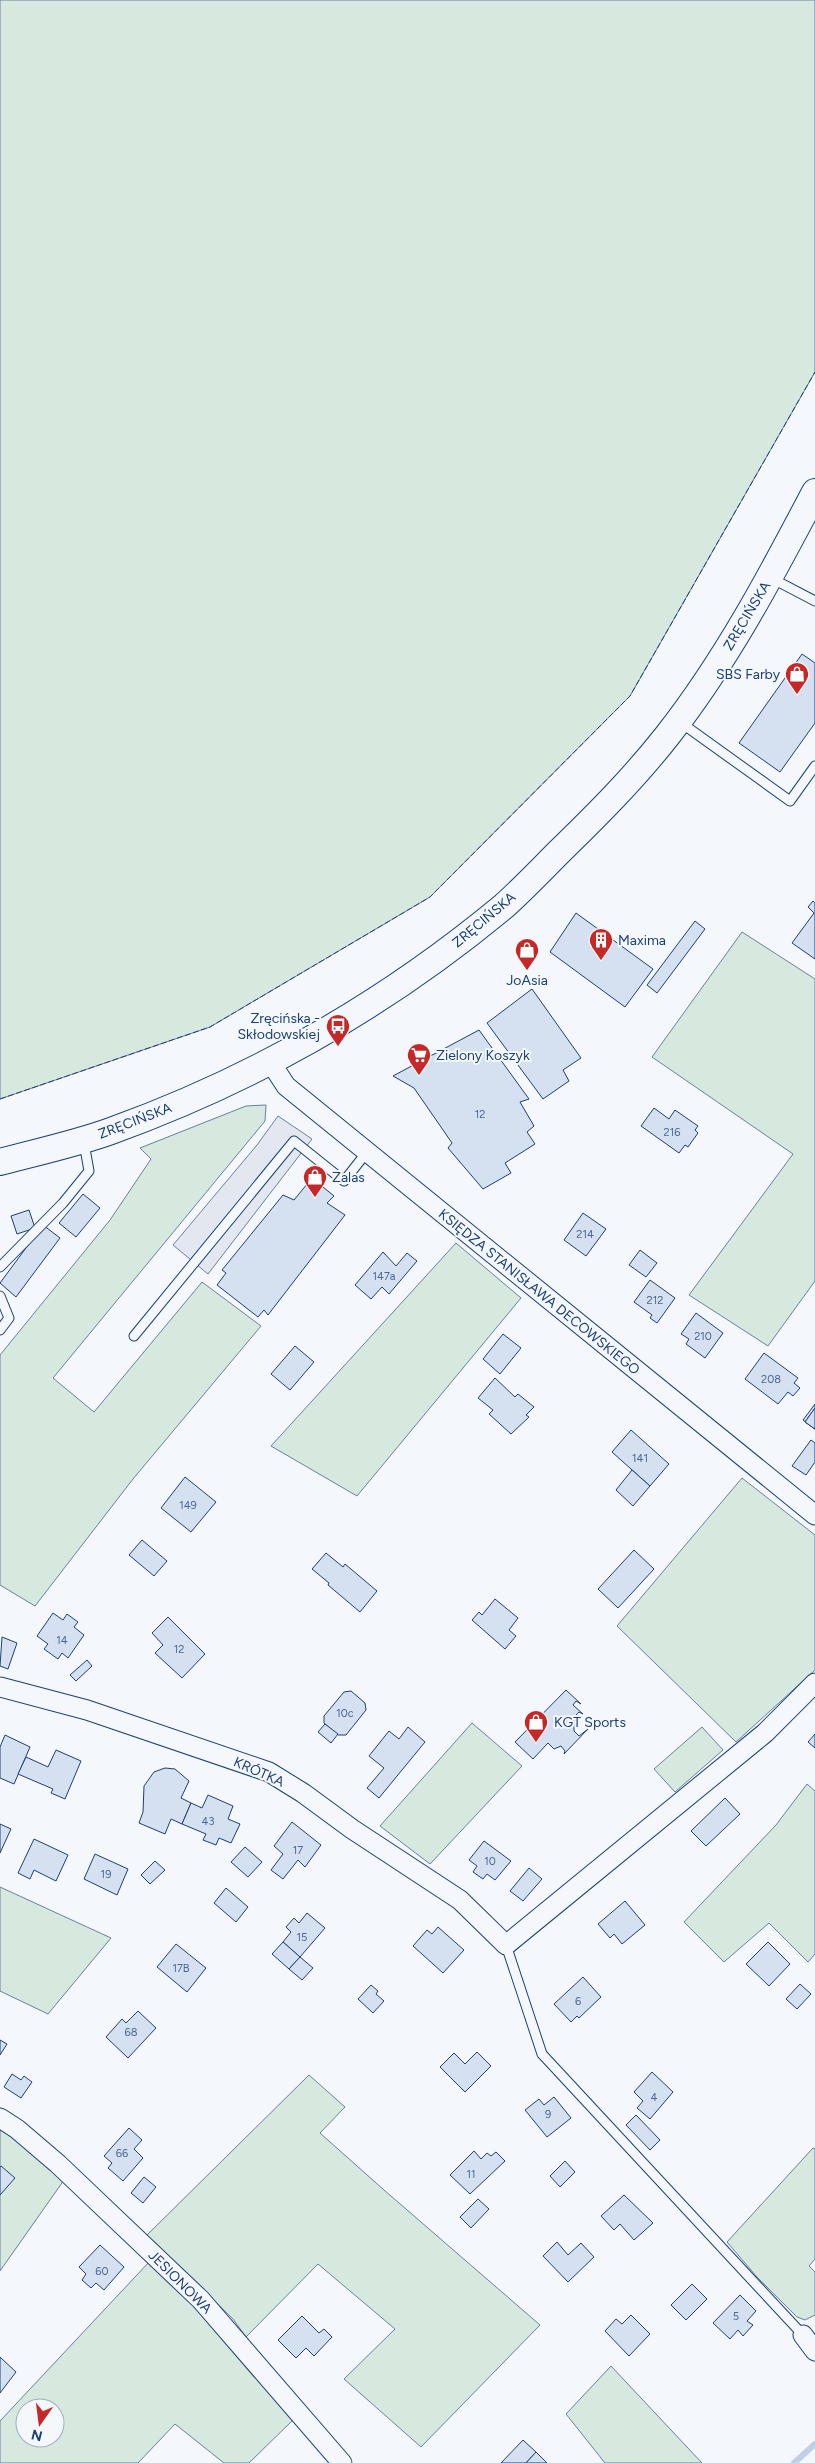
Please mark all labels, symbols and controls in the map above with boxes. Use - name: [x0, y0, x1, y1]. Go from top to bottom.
- street label: ZRĘCIŃSKA: [720, 578, 774, 654]
- shop icon: SBS Farby: [784, 661, 810, 695]
- place label: SBS Farby: [716, 666, 781, 683]
- street label: ZRĘCIŃSKA: [449, 888, 519, 951]
- building icon: Maxima: [588, 927, 614, 961]
- place label: Maxima: [618, 932, 666, 949]
- shop icon: JoAsia: [514, 937, 540, 971]
- place label: JoAsia: [506, 972, 548, 989]
- place label: Zręcińska - Skłodowskiej: [237, 1010, 320, 1043]
- bus stop icon: Zręcińska - Skłodowskiej: [325, 1013, 351, 1047]
- supermarket icon: Zielony Koszyk: [406, 1042, 432, 1076]
- place label: Zielony Koszyk: [436, 1047, 530, 1064]
- street label: ZRĘCIŃSKA: [96, 1099, 175, 1143]
- house number: 12: [475, 1108, 485, 1121]
- house number: 216: [664, 1126, 680, 1139]
- shop icon: Zalas: [302, 1164, 328, 1198]
- place label: Zalas: [332, 1169, 365, 1186]
- street label: KSIĘDZA STANISŁAWA DECOWSKIEGO: [435, 1205, 643, 1379]
- house number: 214: [576, 1228, 594, 1241]
- house number: 147a: [373, 1270, 395, 1283]
- house number: 212: [647, 1294, 663, 1307]
- house number: 210: [694, 1330, 712, 1343]
- house number: 208: [761, 1373, 781, 1386]
- house number: 141: [632, 1452, 648, 1465]
- house number: 149: [179, 1499, 197, 1512]
- house number: 14: [56, 1634, 68, 1647]
- house number: 12: [174, 1643, 184, 1656]
- house number: 10c: [336, 1707, 354, 1720]
- shop icon: KGT Sports: [523, 1709, 549, 1743]
- place label: KGT Sports: [554, 1714, 626, 1731]
- street label: KRÓTKA: [231, 1753, 287, 1791]
- house number: 43: [202, 1815, 214, 1828]
- house number: 17: [293, 1844, 303, 1857]
- house number: 10: [484, 1855, 496, 1868]
- house number: 19: [101, 1868, 111, 1881]
- house number: 15: [297, 1931, 307, 1944]
- house number: 17B: [172, 1962, 190, 1975]
- house number: 6: [575, 1995, 581, 2008]
- house number: 68: [125, 2026, 138, 2039]
- house number: 4: [651, 2091, 658, 2104]
- house number: 9: [545, 2108, 551, 2121]
- house number: 66: [116, 2147, 128, 2160]
- house number: 11: [466, 2168, 476, 2181]
- street label: JESIONOWA: [145, 2247, 216, 2318]
- house number: 60: [95, 2265, 109, 2278]
- house number: 5: [733, 2310, 739, 2323]
- north arrow: [15, 2398, 65, 2448]
- text: N: [30, 2426, 44, 2445]

